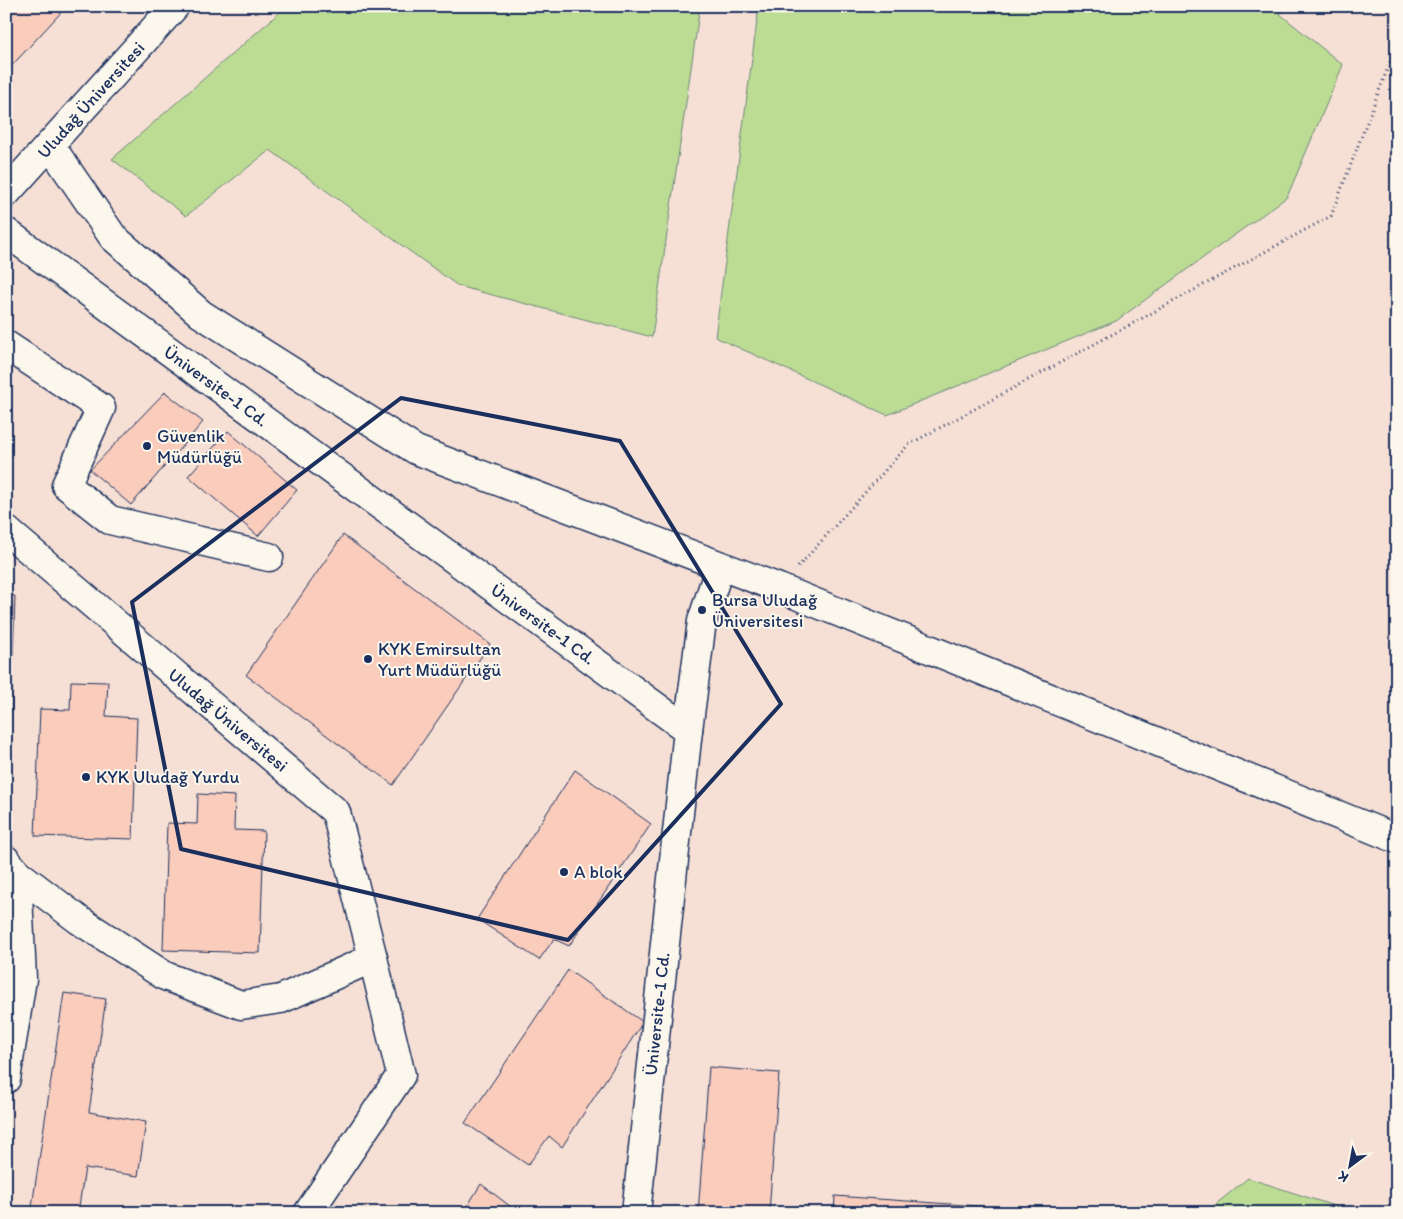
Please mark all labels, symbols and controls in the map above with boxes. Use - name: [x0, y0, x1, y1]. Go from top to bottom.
- street label: Uludağ Üniversitesi: [33, 37, 149, 163]
- street label: Üniversite-1 Cd.: [159, 341, 273, 431]
- place label: Güvenlik Müdürlüğü: [157, 425, 242, 468]
- marker: Güvenlik Müdürlüğü: [141, 440, 153, 452]
- street label: Üniversite-1 Cd.: [486, 579, 600, 669]
- place label: Bursa Uludağ Üniversitesi: [712, 589, 818, 632]
- marker: Bursa Uludağ Üniversitesi: [696, 604, 708, 616]
- place label: KYK Emirsultan Yurt Müdürlüğü: [378, 638, 501, 681]
- marker: KYK Emirsultan Yurt Müdürlüğü: [362, 653, 374, 665]
- street label: Uludağ Üniversitesi: [163, 663, 293, 777]
- place label: KYK Uludağ Yurdu: [96, 766, 239, 788]
- marker: KYK Uludağ Yurdu: [80, 771, 92, 783]
- place label: A blok: [574, 861, 623, 883]
- marker: A blok: [558, 866, 570, 878]
- street label: Üniversite-1 Cd.: [640, 951, 674, 1077]
- north arrow: [1326, 1142, 1376, 1192]
- text: K: [1334, 1166, 1352, 1186]

